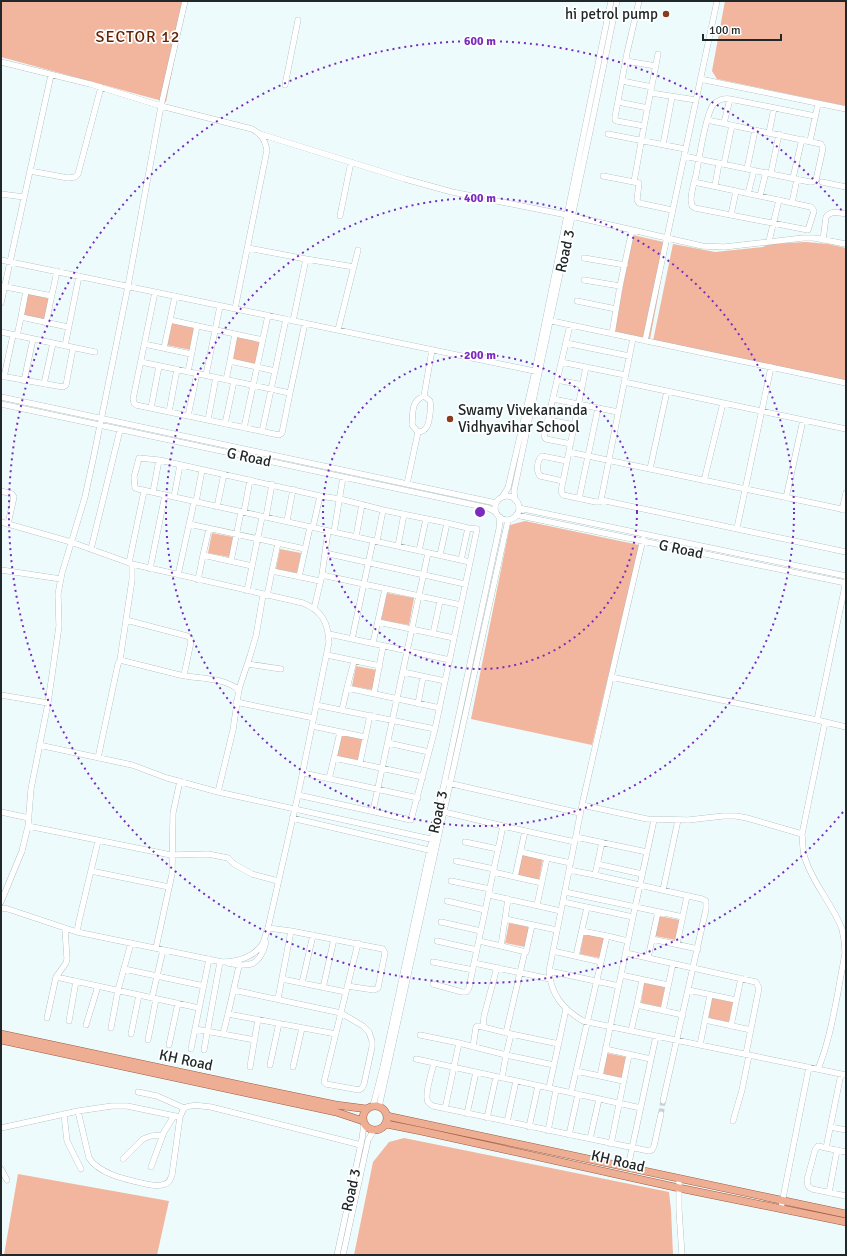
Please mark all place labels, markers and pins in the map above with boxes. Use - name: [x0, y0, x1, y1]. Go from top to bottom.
- place label: hi petrol pump: [565, 5, 658, 23]
- marker: hi petrol pump: [661, 9, 671, 19]
- place label: Swamy Vivekananda Vidhyavihar School: [458, 401, 588, 436]
- marker: Swamy Vivekananda Vidhyavihar School: [445, 414, 455, 424]
- centre of rings: [473, 505, 487, 519]

